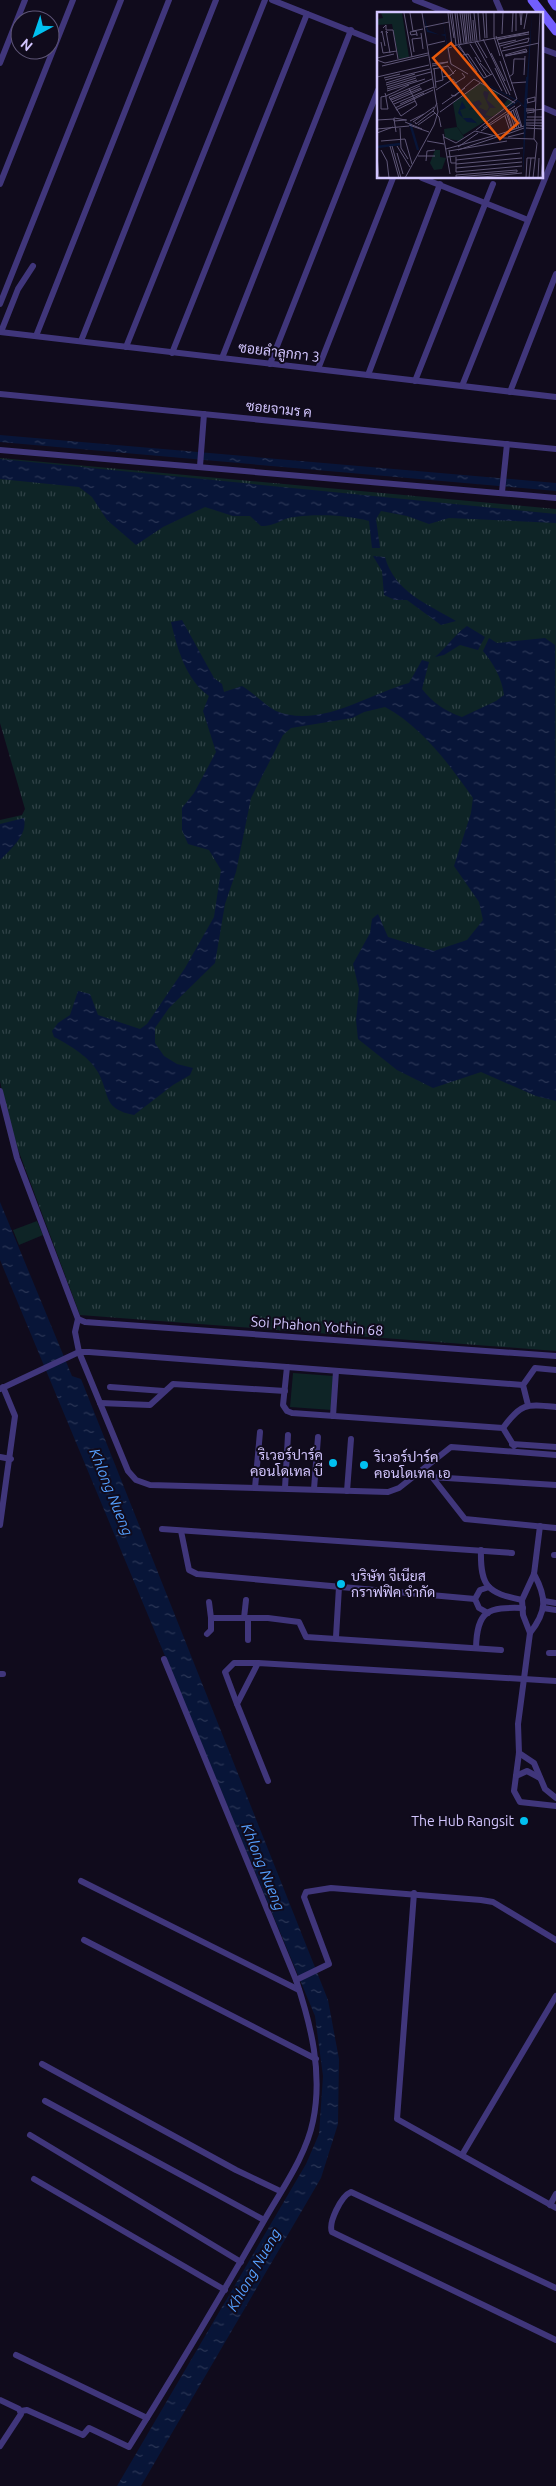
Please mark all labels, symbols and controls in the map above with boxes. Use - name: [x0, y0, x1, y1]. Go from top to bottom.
- north arrow: [10, 10, 60, 60]
- inset map: [377, 12, 544, 179]
- text: N: [17, 35, 36, 54]
- street label: ซอยลำลูกกา 3: [237, 339, 321, 367]
- street label: ซอยจามร ค: [245, 398, 313, 420]
- street label: Soi Phahon Yothin 68: [250, 1313, 384, 1339]
- water label: Khlong Nueng: [86, 1446, 137, 1538]
- place label: ริเวอร์ปาร์ค คอนโดเทล บี: [250, 1446, 323, 1479]
- place label: ริเวอร์ปาร์ค คอนโดเทล เอ: [373, 1448, 451, 1481]
- marker: ริเวอร์ปาร์ค คอนโดเทล บี: [327, 1457, 339, 1469]
- marker: ริเวอร์ปาร์ค คอนโดเทล เอ: [358, 1459, 370, 1471]
- place label: บริษัท จีเนียส กราฟฟิค จำกัด: [351, 1567, 435, 1600]
- marker: บริษัท จีเนียส กราฟฟิค จำกัด: [335, 1578, 347, 1590]
- place label: The Hub Rangsit: [411, 1813, 514, 1829]
- marker: The Hub Rangsit: [518, 1815, 530, 1827]
- water label: Khlong Nueng: [238, 1821, 289, 1913]
- water label: Khlong Nueng: [223, 2226, 284, 2314]

